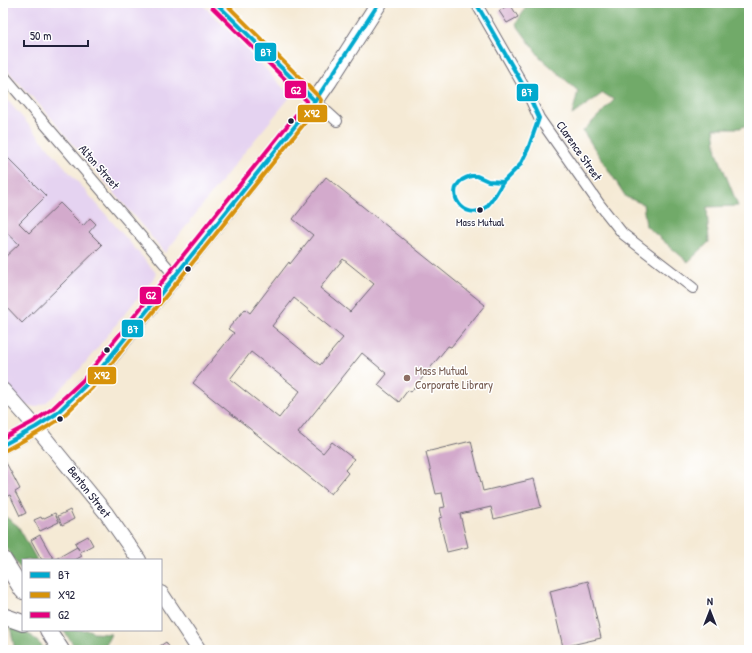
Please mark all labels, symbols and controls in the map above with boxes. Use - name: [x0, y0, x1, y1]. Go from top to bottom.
- scale bar: [24, 22, 88, 48]
- text: 50 m: [30, 27, 51, 44]
- line badge: B7: [254, 42, 277, 62]
- text: B7: [260, 45, 272, 59]
- line badge: G2: [284, 80, 307, 99]
- text: G2: [291, 83, 302, 97]
- line badge: B7: [516, 83, 539, 102]
- text: B7: [521, 85, 533, 99]
- line badge: X92: [297, 104, 328, 123]
- text: X92: [304, 106, 321, 120]
- unlabelled marker: [286, 116, 296, 126]
- street label: Clarence Street: [553, 117, 607, 185]
- street label: Alton Street: [75, 141, 124, 193]
- marker: Mass Mutual: [475, 205, 485, 215]
- place label: Mass Mutual: [456, 215, 504, 229]
- unlabelled marker: [183, 264, 193, 274]
- line badge: G2: [139, 286, 162, 305]
- text: G2: [146, 288, 157, 302]
- line badge: B7: [121, 319, 144, 338]
- text: B7: [127, 322, 139, 336]
- unlabelled marker: [102, 345, 112, 355]
- place label: Mass Mutual Corporate Library: [415, 362, 493, 393]
- line badge: X92: [87, 366, 117, 385]
- text: X92: [94, 368, 111, 382]
- marker: Mass Mutual Corporate Library: [402, 373, 412, 383]
- unlabelled marker: [55, 414, 65, 424]
- street label: Benton Street: [64, 462, 116, 522]
- legend: [22, 559, 162, 631]
- text: B7: [58, 566, 70, 583]
- text: X92: [58, 586, 76, 603]
- north arrow: [690, 591, 730, 631]
- text: N: [707, 594, 713, 608]
- text: G2: [58, 606, 70, 623]

